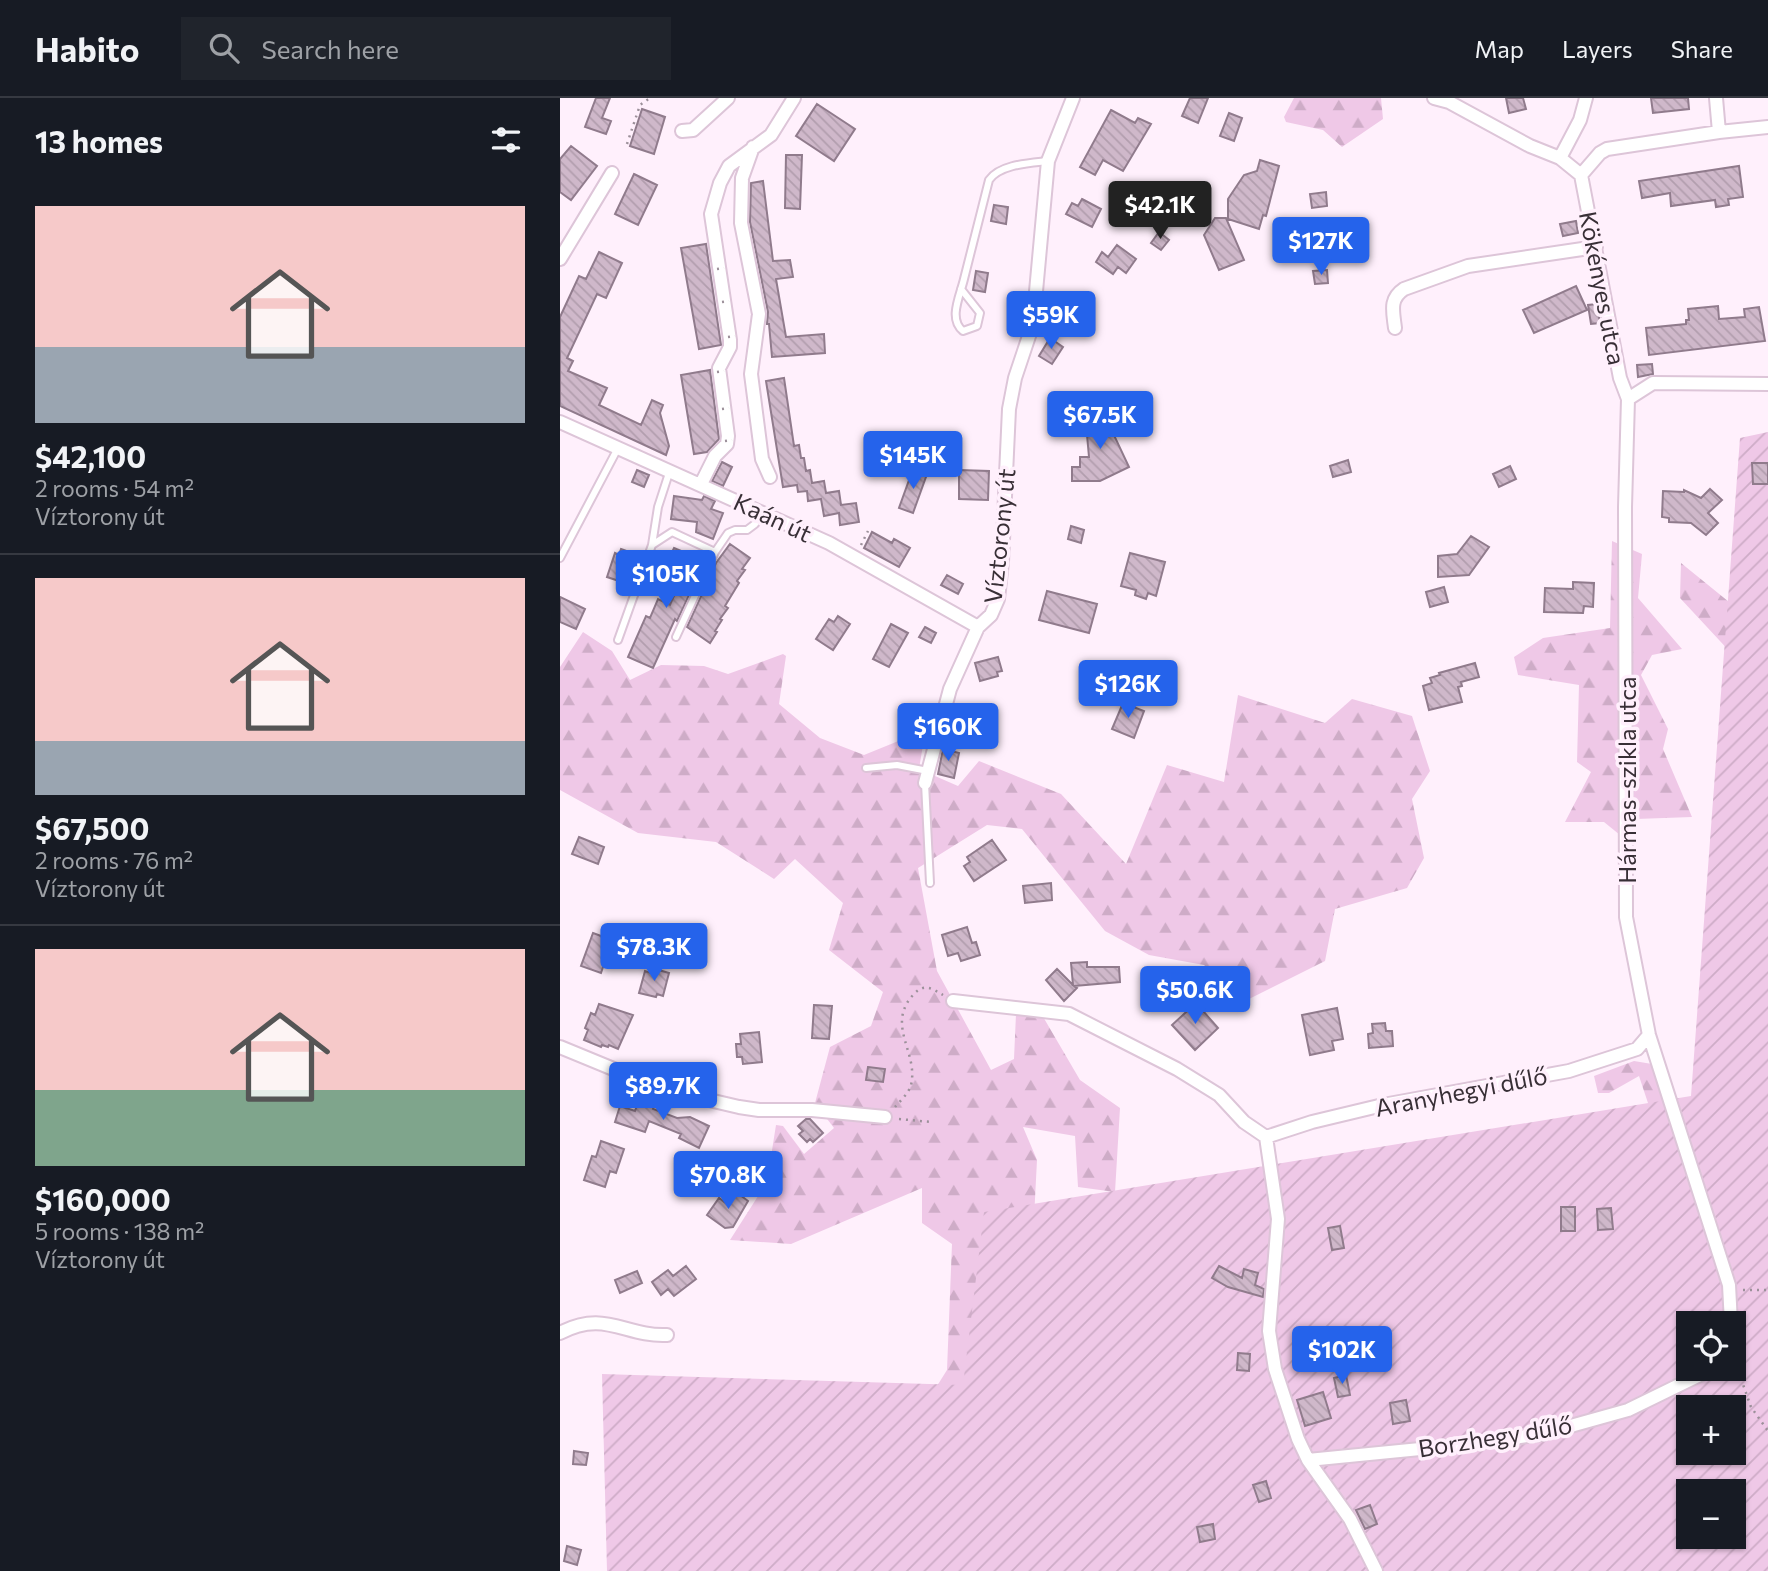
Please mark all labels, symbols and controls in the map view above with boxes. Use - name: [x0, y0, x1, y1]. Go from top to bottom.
- search box: [181, 17, 671, 80]
- text: Habito: [35, 28, 139, 69]
- icon: search: [205, 29, 243, 67]
- text: Search here: [261, 33, 399, 64]
- text: Map: [1475, 34, 1524, 63]
- text: Layers: [1562, 34, 1633, 63]
- text: Share: [1671, 34, 1733, 63]
- icon: filters: [487, 121, 525, 159]
- text: 13 homes: [35, 122, 163, 159]
- pin: $42.1K: [1103, 181, 1217, 241]
- text: $42.1K: [1124, 190, 1196, 218]
- street label: Kökényes utca: [1574, 209, 1632, 367]
- pin: $127K: [1272, 218, 1370, 277]
- text: $127K: [1288, 226, 1354, 254]
- icon: home: [217, 251, 343, 377]
- pin: $59K: [1010, 292, 1092, 351]
- text: $59K: [1023, 300, 1079, 328]
- pin: $67.5K: [1043, 392, 1157, 451]
- text: $67.5K: [1063, 400, 1137, 428]
- pin: $145K: [864, 432, 962, 491]
- text: $42,100: [35, 437, 146, 474]
- text: $145K: [879, 440, 947, 468]
- street label: Víztorony út: [977, 467, 1021, 605]
- text: 2 rooms · 54 m²: [35, 474, 194, 502]
- street label: Kaán út: [729, 486, 817, 548]
- text: Víztorony út: [35, 502, 165, 530]
- pin: $105K: [617, 550, 715, 610]
- text: $105K: [632, 559, 700, 587]
- icon: home: [217, 623, 343, 749]
- pin: $126K: [1079, 660, 1177, 720]
- text: $126K: [1095, 669, 1161, 697]
- street label: Hármas-szikla utca: [1612, 676, 1641, 884]
- pin: $160K: [899, 704, 997, 763]
- text: $160K: [913, 712, 983, 740]
- text: $67,500: [35, 809, 149, 846]
- text: 2 rooms · 76 m²: [35, 846, 193, 874]
- text: Víztorony út: [35, 874, 165, 902]
- pin: $78.3K: [597, 924, 711, 983]
- text: $78.3K: [616, 932, 692, 960]
- pin: $50.6K: [1138, 967, 1252, 1026]
- text: $50.6K: [1156, 975, 1234, 1003]
- icon: home: [217, 994, 343, 1120]
- street label: Aranyhegyi dűlő: [1373, 1060, 1549, 1122]
- pin: $89.7K: [606, 1062, 720, 1122]
- text: $89.7K: [625, 1071, 701, 1099]
- pin: $70.8K: [671, 1152, 785, 1211]
- text: $70.8K: [690, 1160, 766, 1188]
- text: $160,000: [35, 1180, 171, 1217]
- text: 5 rooms · 138 m²: [35, 1217, 204, 1245]
- text: Víztorony út: [35, 1245, 165, 1273]
- map controls: [1676, 1311, 1746, 1549]
- button: locate: [1676, 1311, 1746, 1381]
- pin: $102K: [1293, 1326, 1391, 1386]
- text: $102K: [1308, 1335, 1376, 1363]
- button: +: [1676, 1395, 1746, 1465]
- street label: Borzhegy dűlő: [1416, 1410, 1574, 1462]
- button: −: [1676, 1479, 1746, 1549]

